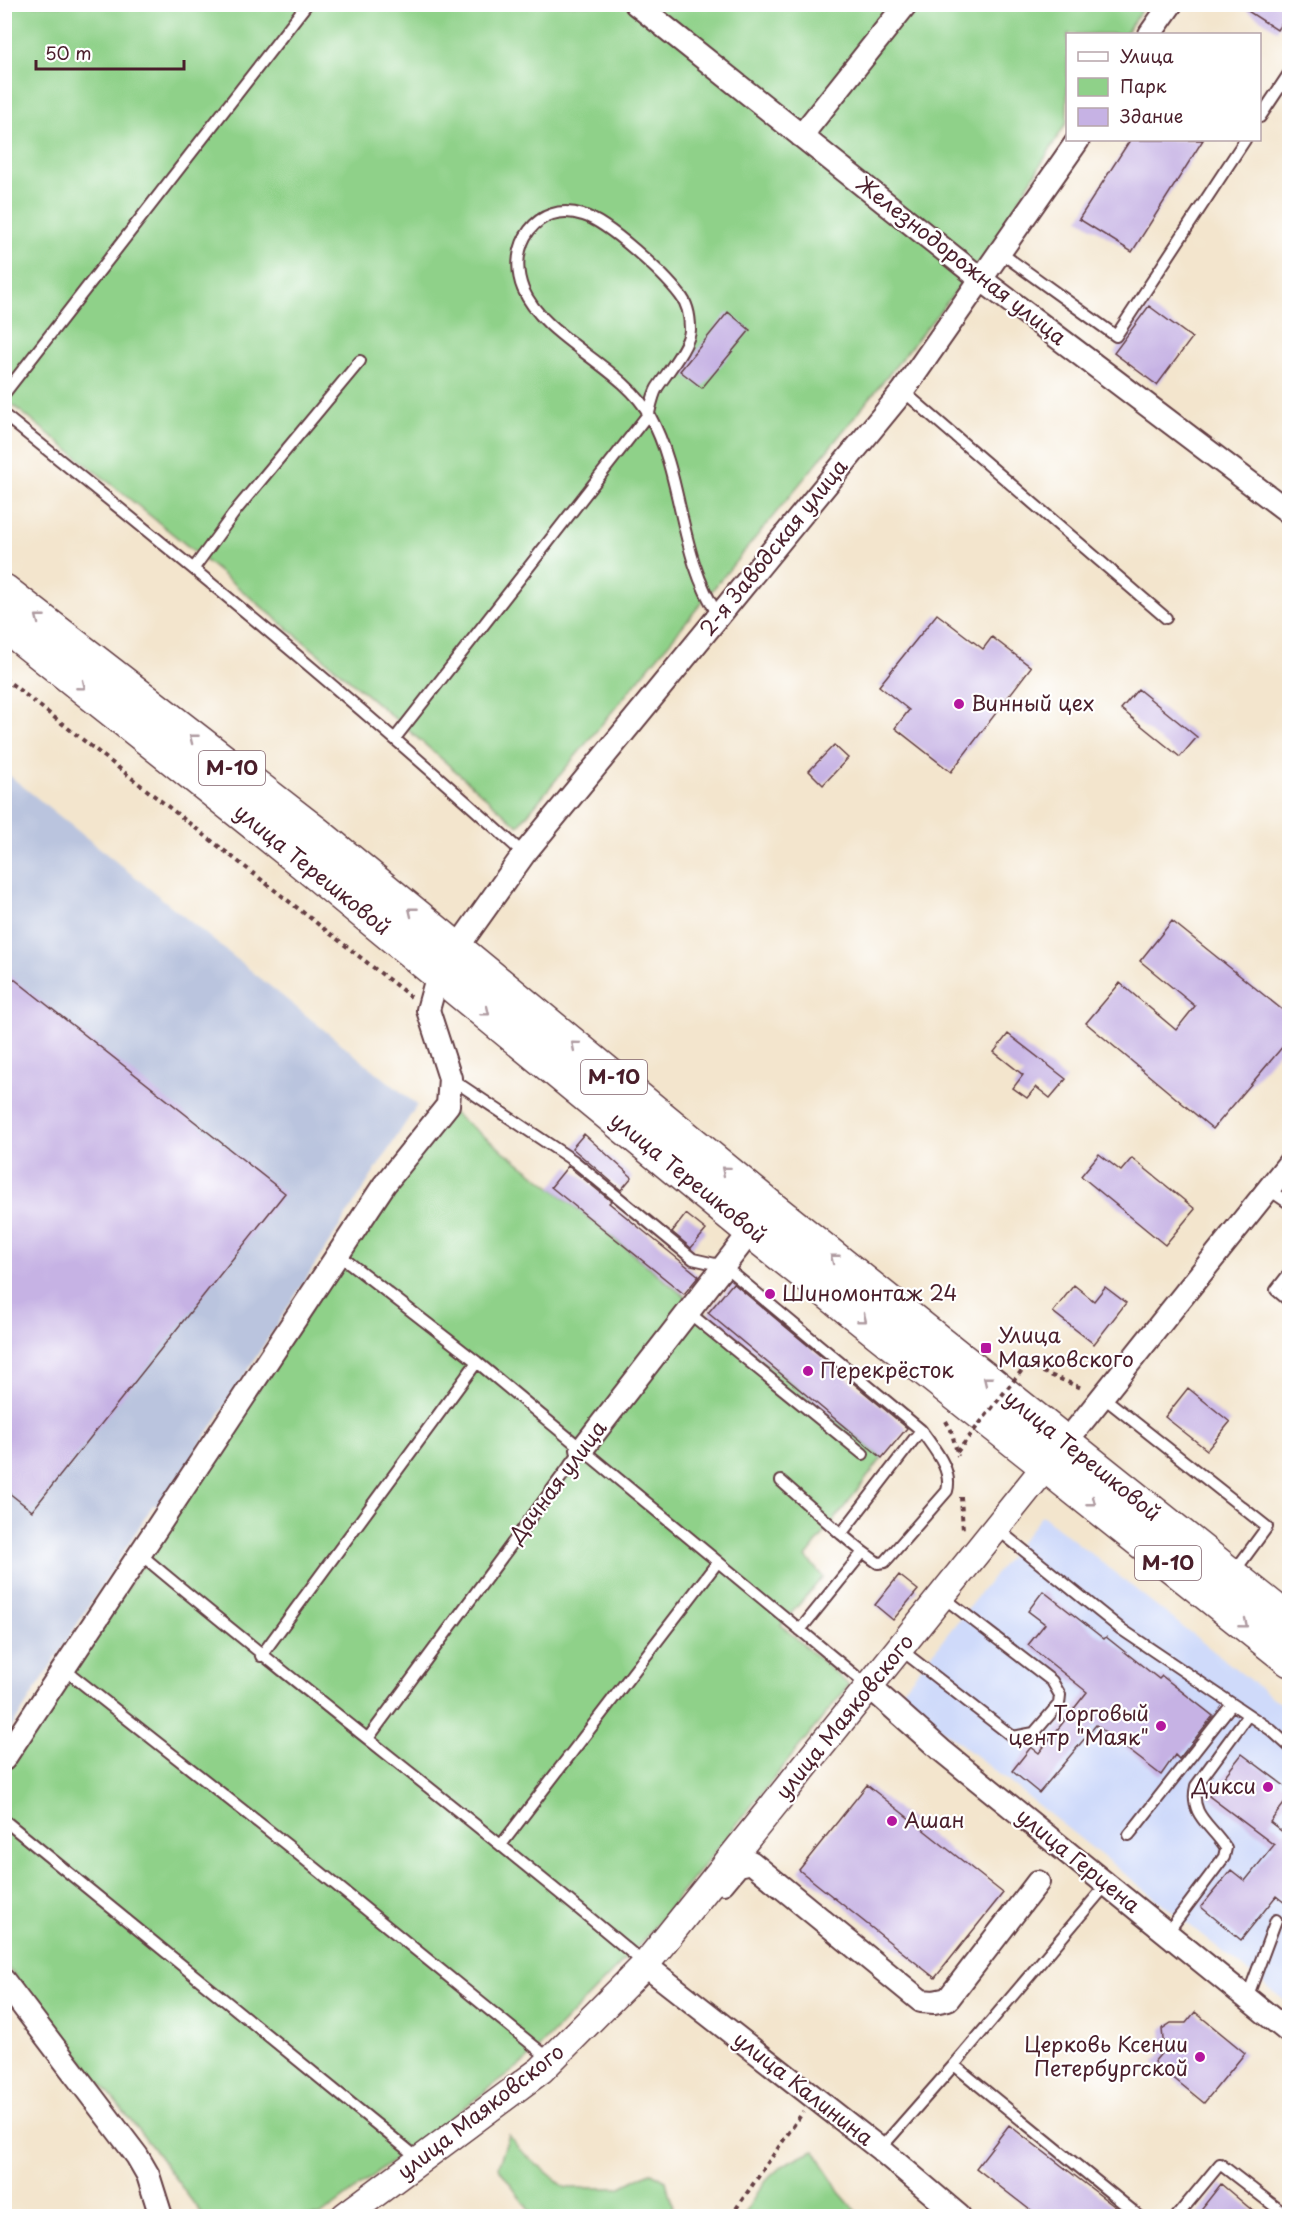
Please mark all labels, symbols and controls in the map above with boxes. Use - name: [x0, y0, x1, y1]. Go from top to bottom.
- scale bar: [36, 33, 184, 71]
- legend: [1066, 33, 1261, 141]
- text: 50 m: [45, 39, 92, 66]
- text: Улица: [1120, 42, 1174, 69]
- text: Парк: [1120, 72, 1167, 99]
- text: Здание: [1120, 102, 1183, 129]
- street label: Железнодорожная улица: [850, 167, 1075, 352]
- street label: 2-я Заводская улица: [691, 450, 855, 643]
- one-way arrow: [35, 614, 46, 625]
- one-way arrow: [75, 678, 86, 689]
- place label: Винный цех: [971, 686, 1094, 718]
- marker: Винный цех: [952, 697, 966, 711]
- one-way arrow: [189, 734, 200, 745]
- road number: М-10: [199, 751, 265, 785]
- street label: улица Терешковой: [228, 795, 398, 942]
- one-way arrow: [408, 907, 419, 918]
- one-way arrow: [479, 1005, 490, 1016]
- one-way arrow: [571, 1042, 582, 1053]
- road number: М-10: [581, 1060, 647, 1094]
- street label: улица Терешковой: [604, 1103, 774, 1250]
- one-way arrow: [721, 1166, 732, 1177]
- one-way arrow: [830, 1255, 841, 1266]
- place label: Шиномонтаж 24: [782, 1276, 957, 1308]
- marker: Шиномонтаж 24: [763, 1287, 777, 1301]
- one-way arrow: [856, 1312, 867, 1323]
- place label: Улица Маяковского: [998, 1318, 1134, 1374]
- marker: Улица Маяковского: [979, 1341, 993, 1355]
- place label: Перекрёсток: [820, 1353, 954, 1385]
- marker: Перекрёсток: [801, 1364, 815, 1378]
- one-way arrow: [983, 1376, 994, 1387]
- street label: улица Терешковой: [998, 1381, 1168, 1528]
- street label: Дачная улица: [499, 1412, 614, 1550]
- one-way arrow: [1085, 1495, 1096, 1506]
- road number: М-10: [1135, 1546, 1201, 1580]
- one-way arrow: [1238, 1617, 1249, 1628]
- street label: улица Маяковского: [767, 1626, 920, 1805]
- place label: Торговый центр "Маяк": [1008, 1696, 1149, 1752]
- marker: Торговый центр "Маяк": [1154, 1719, 1168, 1733]
- place label: Дикси: [1191, 1769, 1256, 1801]
- marker: Дикси: [1261, 1780, 1275, 1794]
- street label: улица Герцена: [1010, 1799, 1148, 1920]
- place label: Ашан: [904, 1803, 965, 1835]
- marker: Ашан: [885, 1814, 899, 1828]
- street label: улица Калинина: [728, 2023, 882, 2153]
- place label: Церковь Ксении Петербургской: [1024, 2027, 1188, 2083]
- street label: улица Маяковского: [389, 2035, 570, 2186]
- marker: Церковь Ксении Петербургской: [1193, 2050, 1207, 2064]

